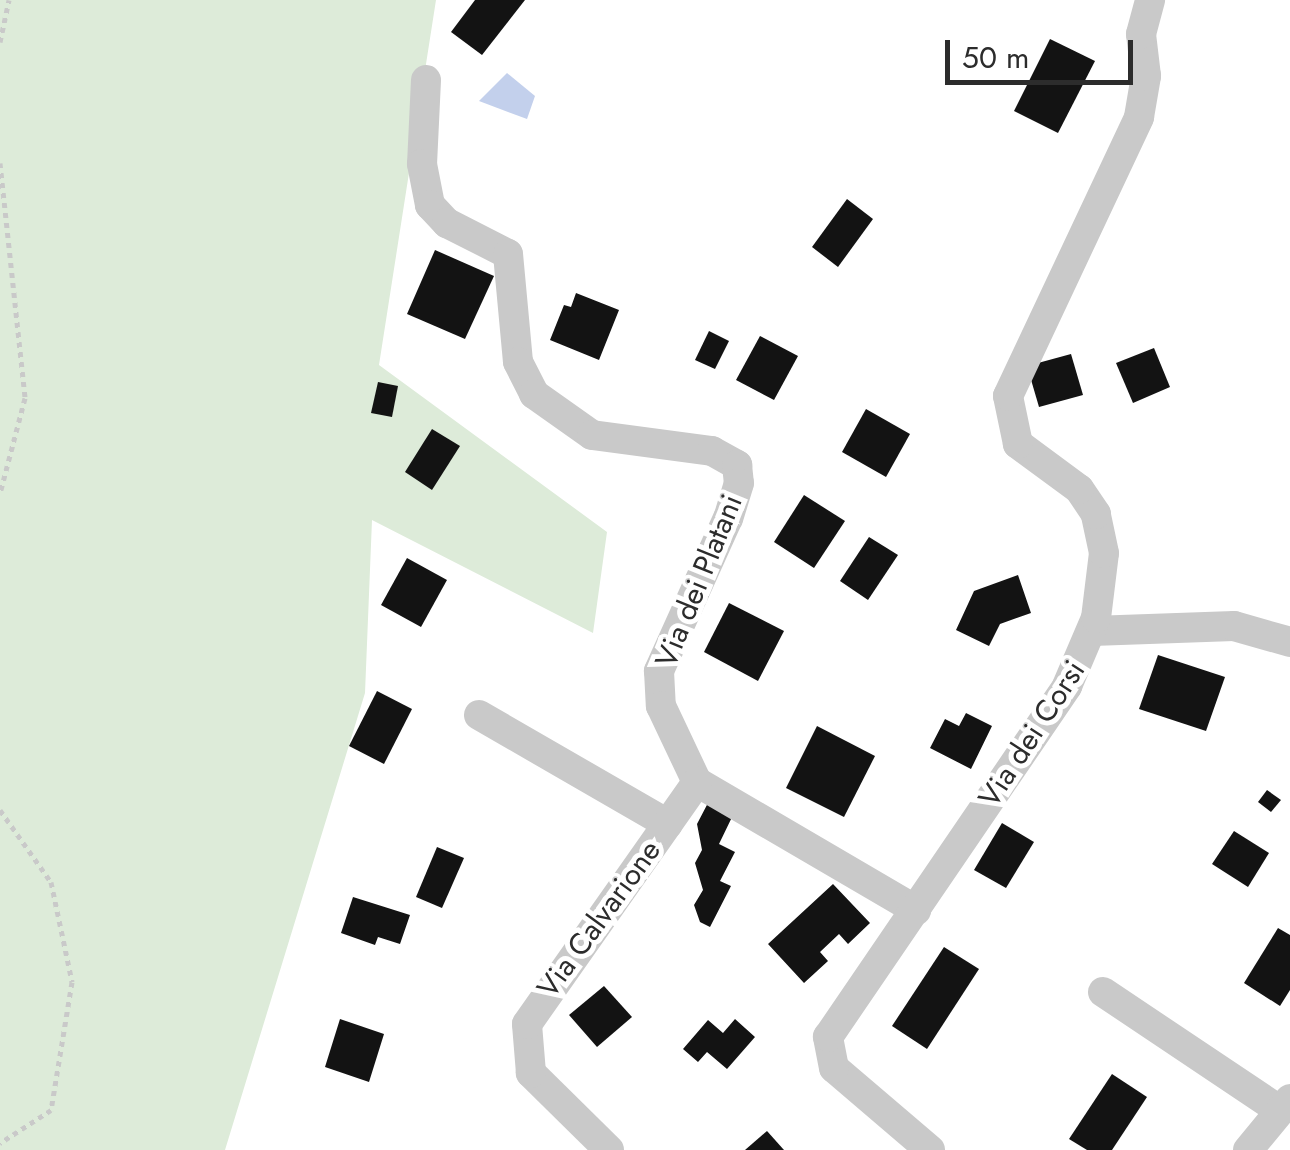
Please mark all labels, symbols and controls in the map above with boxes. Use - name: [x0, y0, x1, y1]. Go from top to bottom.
- scale bar: [950, 20, 1138, 82]
- text: 50 m: [962, 36, 1029, 79]
- street label: Via dei Platani: [648, 489, 750, 673]
- street label: Via dei Corsi: [971, 654, 1093, 814]
- street label: Via Calvarione: [530, 833, 668, 1005]

